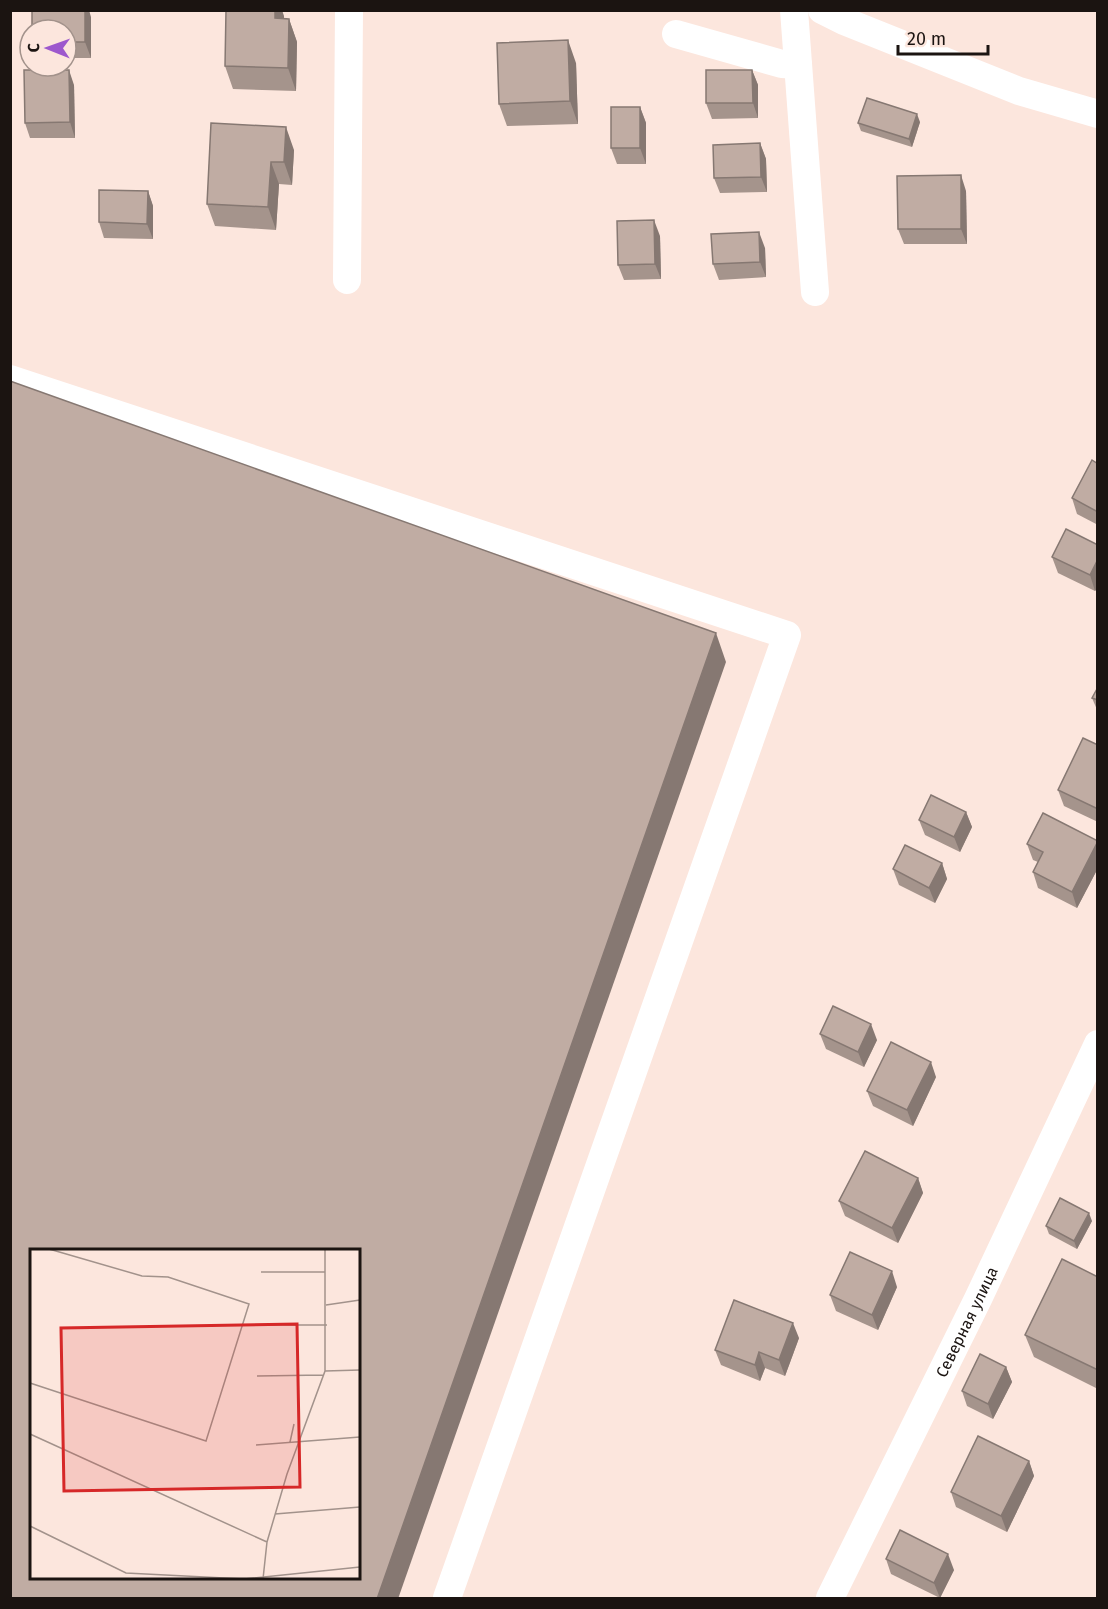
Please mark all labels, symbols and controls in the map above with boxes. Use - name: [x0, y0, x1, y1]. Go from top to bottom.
- north arrow: [18, 18, 78, 78]
- scale bar: [898, 18, 988, 56]
- text: 20 m: [907, 28, 946, 50]
- text: С: [24, 42, 43, 53]
- inset map: [30, 1249, 360, 1579]
- street label: Северная улица: [931, 1264, 1001, 1380]

